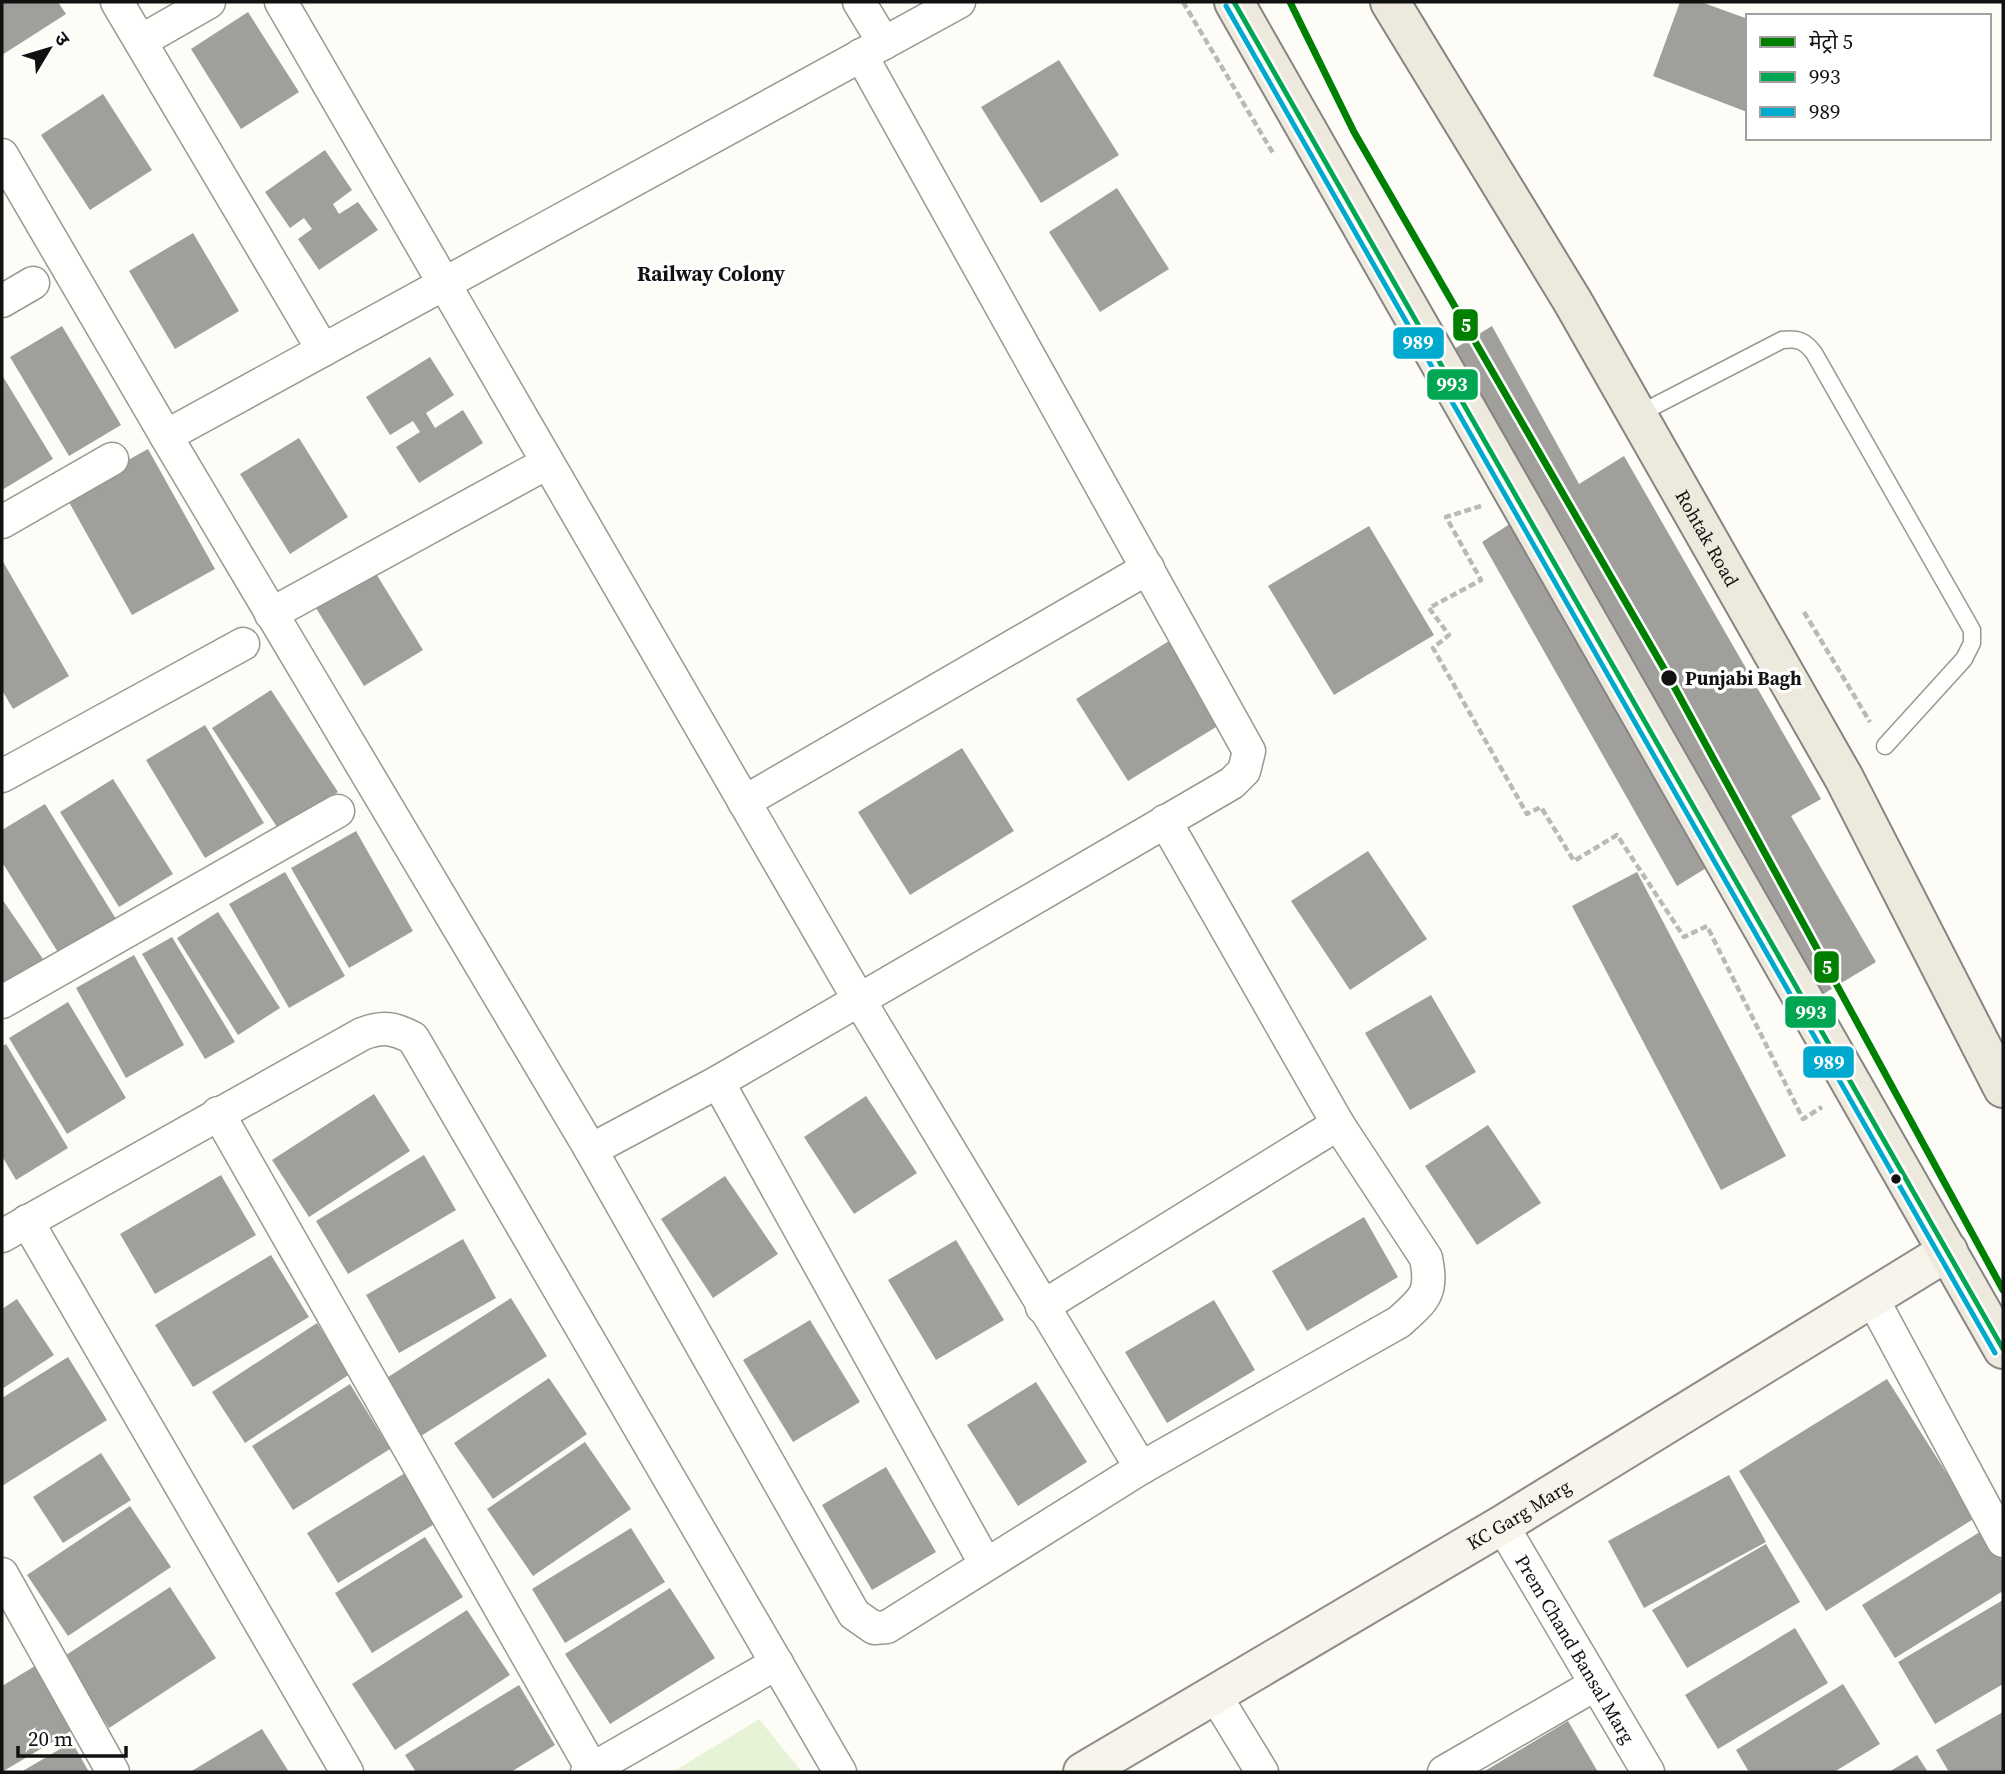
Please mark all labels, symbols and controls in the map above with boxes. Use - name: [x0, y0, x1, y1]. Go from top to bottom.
- north arrow: [14, 14, 84, 84]
- legend: [1746, 14, 1991, 140]
- text: उ: [49, 26, 77, 52]
- text: मेट्रो 5: [1809, 27, 1853, 56]
- text: 993: [1809, 62, 1841, 91]
- text: 989: [1809, 97, 1841, 126]
- district label: Railway Colony: [637, 259, 786, 288]
- line badge: 5: [1452, 308, 1479, 342]
- text: 5: [1461, 312, 1471, 338]
- line badge: 989: [1392, 326, 1445, 360]
- text: 989: [1403, 329, 1433, 355]
- line badge: 993: [1426, 368, 1479, 401]
- text: 993: [1437, 371, 1467, 397]
- street label: Rohtak Road: [1669, 485, 1745, 591]
- place label: Punjabi Bagh: [1685, 665, 1802, 691]
- marker: Punjabi Bagh: [1659, 668, 1679, 688]
- line badge: 5: [1813, 950, 1840, 984]
- text: 5: [1822, 954, 1832, 980]
- line badge: 993: [1784, 995, 1837, 1029]
- text: 993: [1796, 999, 1826, 1025]
- line badge: 989: [1802, 1045, 1855, 1079]
- text: 989: [1814, 1049, 1844, 1075]
- unlabelled marker: [1889, 1172, 1903, 1186]
- street label: KC Garg Marg: [1462, 1473, 1576, 1556]
- street label: Prem Chand Bansal Marg: [1509, 1550, 1641, 1748]
- scale bar: [18, 1714, 126, 1758]
- text: 20 m: [28, 1724, 73, 1753]

